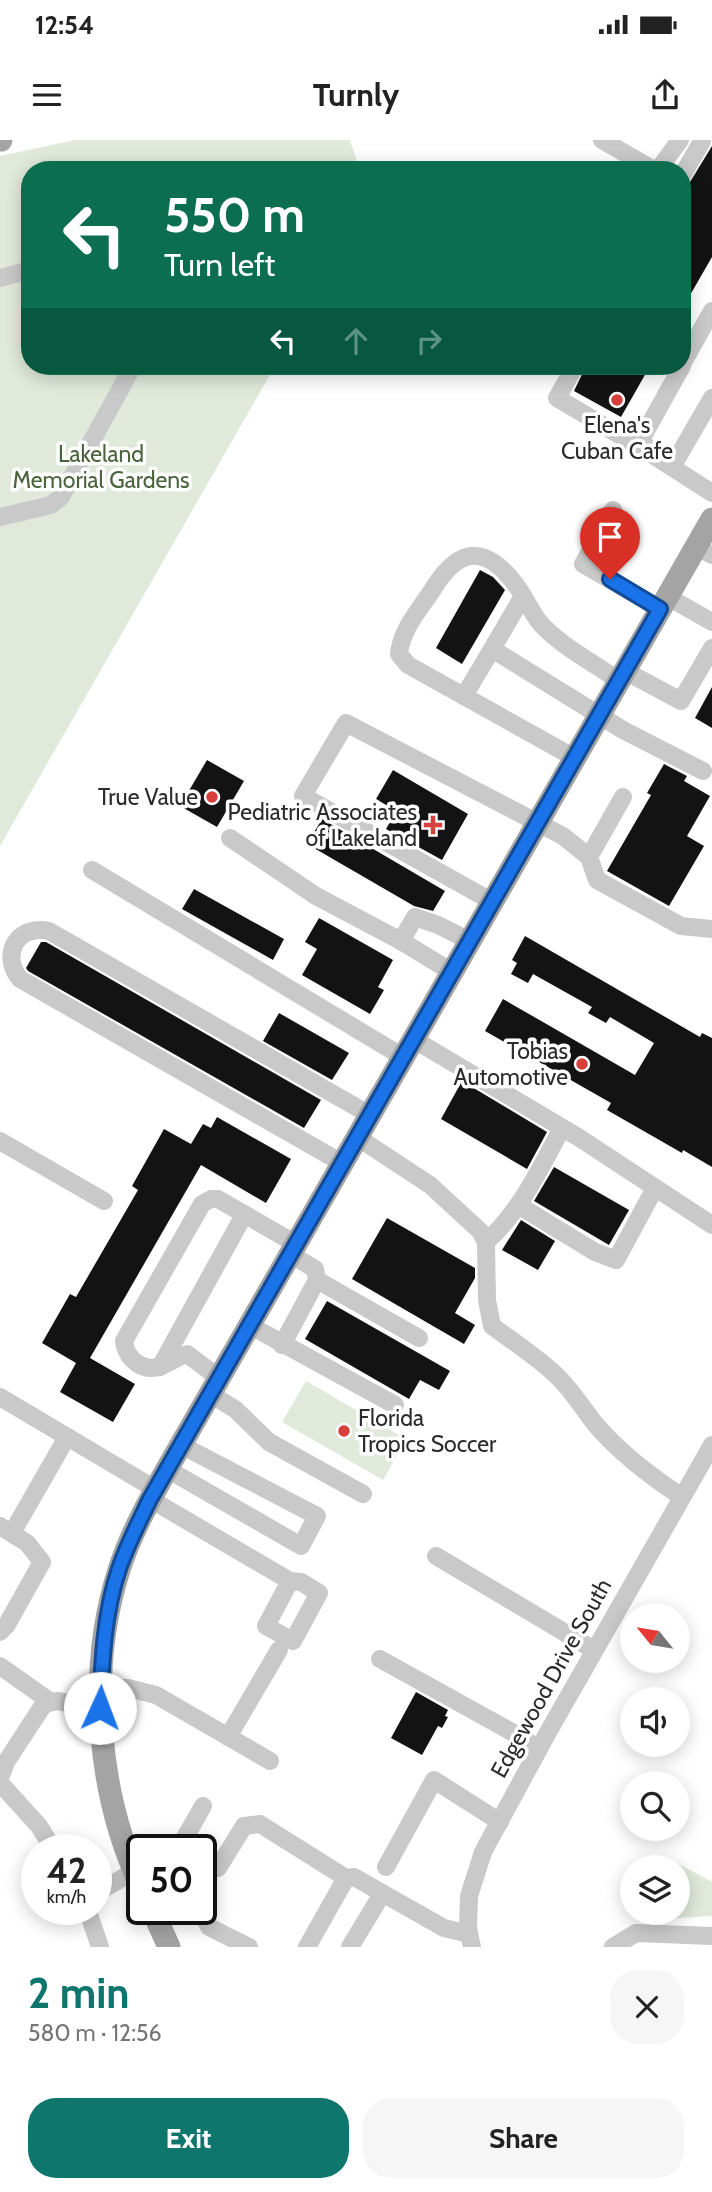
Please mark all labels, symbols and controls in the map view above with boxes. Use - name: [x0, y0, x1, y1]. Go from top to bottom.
- text: 12:54: [35, 9, 94, 41]
- text: Turnly: [313, 75, 399, 114]
- icon: menu: [28, 76, 66, 114]
- icon: share: [646, 76, 684, 114]
- text: 550 m: [164, 185, 305, 244]
- icon: left: [49, 189, 140, 280]
- text: Turn left: [164, 245, 275, 284]
- icon: left: [264, 322, 302, 360]
- icon: ahead: [337, 322, 375, 360]
- icon: right: [410, 322, 448, 360]
- marker: Elena's Cuban Cafe: [609, 392, 625, 408]
- place label: Elena's Cuban Cafe: [561, 411, 673, 465]
- park label: Lakeland Memorial Gardens: [12, 440, 190, 494]
- pin: [580, 507, 640, 579]
- icon: arrive: [591, 518, 629, 556]
- place label: True Value: [98, 783, 198, 811]
- marker: True Value: [204, 789, 220, 805]
- place label: Pediatric Associates of Lakeland: [227, 798, 417, 852]
- marker: Pediatric Associates of Lakeland: [423, 815, 443, 835]
- place label: Tobias Automotive: [454, 1037, 568, 1091]
- marker: Tobias Automotive: [574, 1056, 590, 1072]
- place label: Florida Tropics Soccer: [358, 1404, 497, 1458]
- marker: Florida Tropics Soccer: [336, 1423, 352, 1439]
- street label: Edgewood Drive South: [485, 1574, 617, 1782]
- north arrow: [620, 1603, 690, 1673]
- map controls: [620, 1603, 690, 1925]
- position arrow: [63, 1671, 137, 1745]
- button: sound: [620, 1687, 690, 1757]
- button: search: [620, 1771, 690, 1841]
- speed limit sign: 50: [126, 1834, 217, 1925]
- text: 42: [46, 1849, 87, 1892]
- button: layers: [620, 1855, 690, 1925]
- text: km/h: [47, 1886, 86, 1908]
- text: 2 min: [28, 1967, 129, 2019]
- button: close: [610, 1970, 684, 2044]
- text: 580 m · 12:56: [28, 2019, 161, 2047]
- button: Exit: [28, 2098, 349, 2178]
- button: Share: [363, 2098, 684, 2178]

